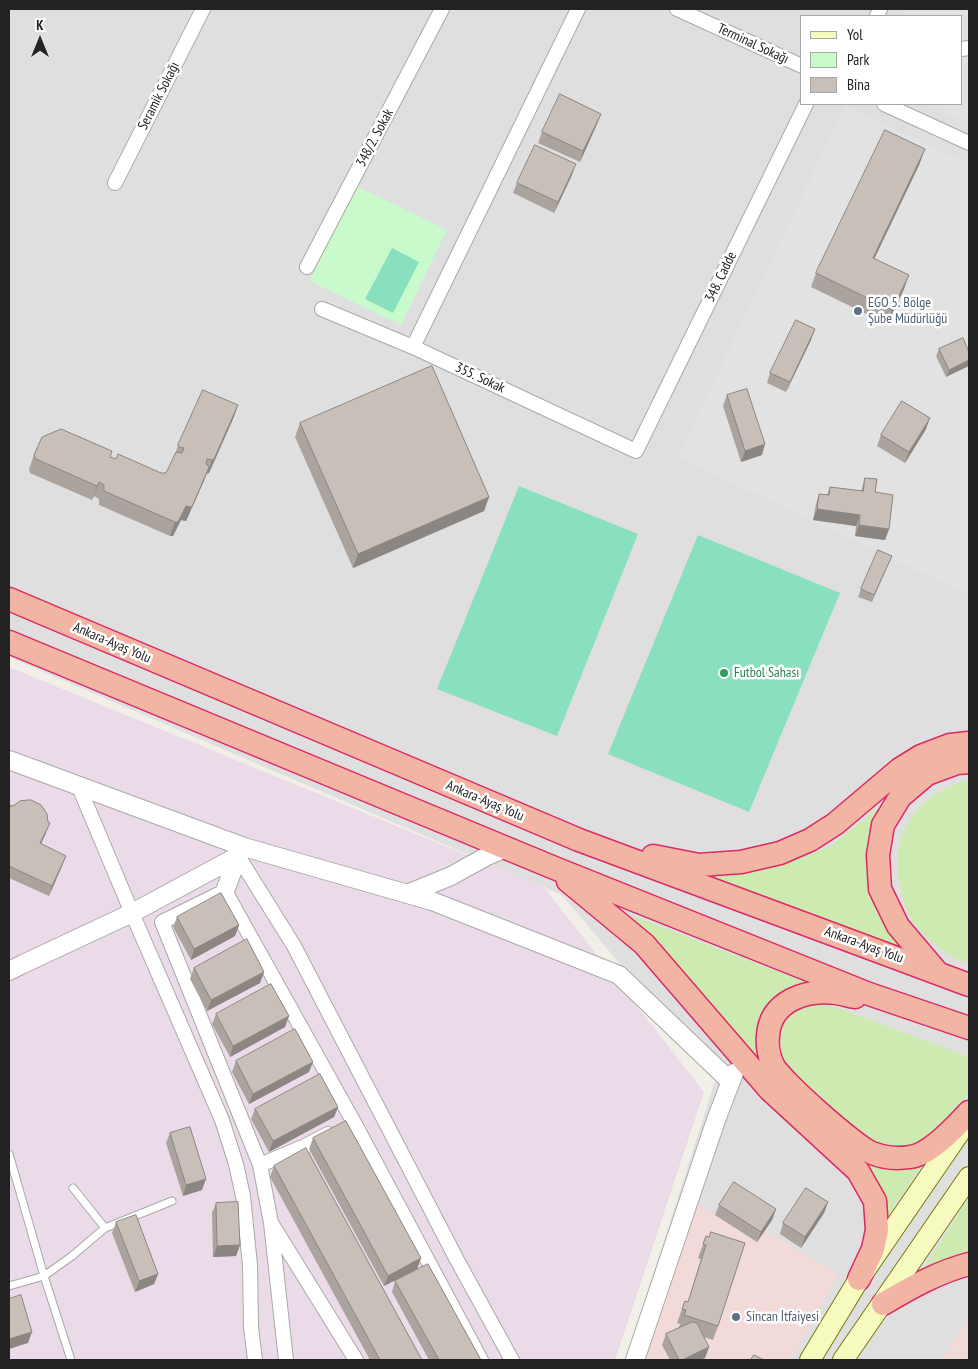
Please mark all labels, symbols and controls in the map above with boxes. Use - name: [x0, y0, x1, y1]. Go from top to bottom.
- north arrow: [15, 15, 65, 65]
- legend: [800, 15, 963, 105]
- text: K: [36, 16, 44, 34]
- street label: Terminal Sokağı: [715, 20, 791, 68]
- text: Yol: [847, 25, 863, 44]
- text: Park: [847, 50, 869, 69]
- street label: Seramik Sokağı: [135, 59, 183, 133]
- text: Bina: [847, 75, 870, 94]
- street label: 348/2. Sokak: [353, 106, 397, 170]
- street label: 348. Cadde: [702, 249, 740, 305]
- place label: EGO 5. Bölge Şube Müdürlüğü: [868, 295, 947, 328]
- marker: EGO 5. Bölge Şube Müdürlüğü: [852, 305, 864, 317]
- street label: 355. Sokak: [452, 359, 508, 397]
- street label: Ankara-Ayaş Yolu: [71, 619, 153, 667]
- place label: Futbol Sahası: [734, 665, 799, 681]
- marker: Futbol Sahası: [718, 667, 730, 679]
- street label: Ankara-Ayaş Yolu: [444, 777, 526, 825]
- street label: Ankara-Ayaş Yolu: [822, 923, 906, 967]
- place label: Sincan İtfaiyesi: [746, 1309, 819, 1325]
- marker: Sincan İtfaiyesi: [730, 1311, 742, 1323]

